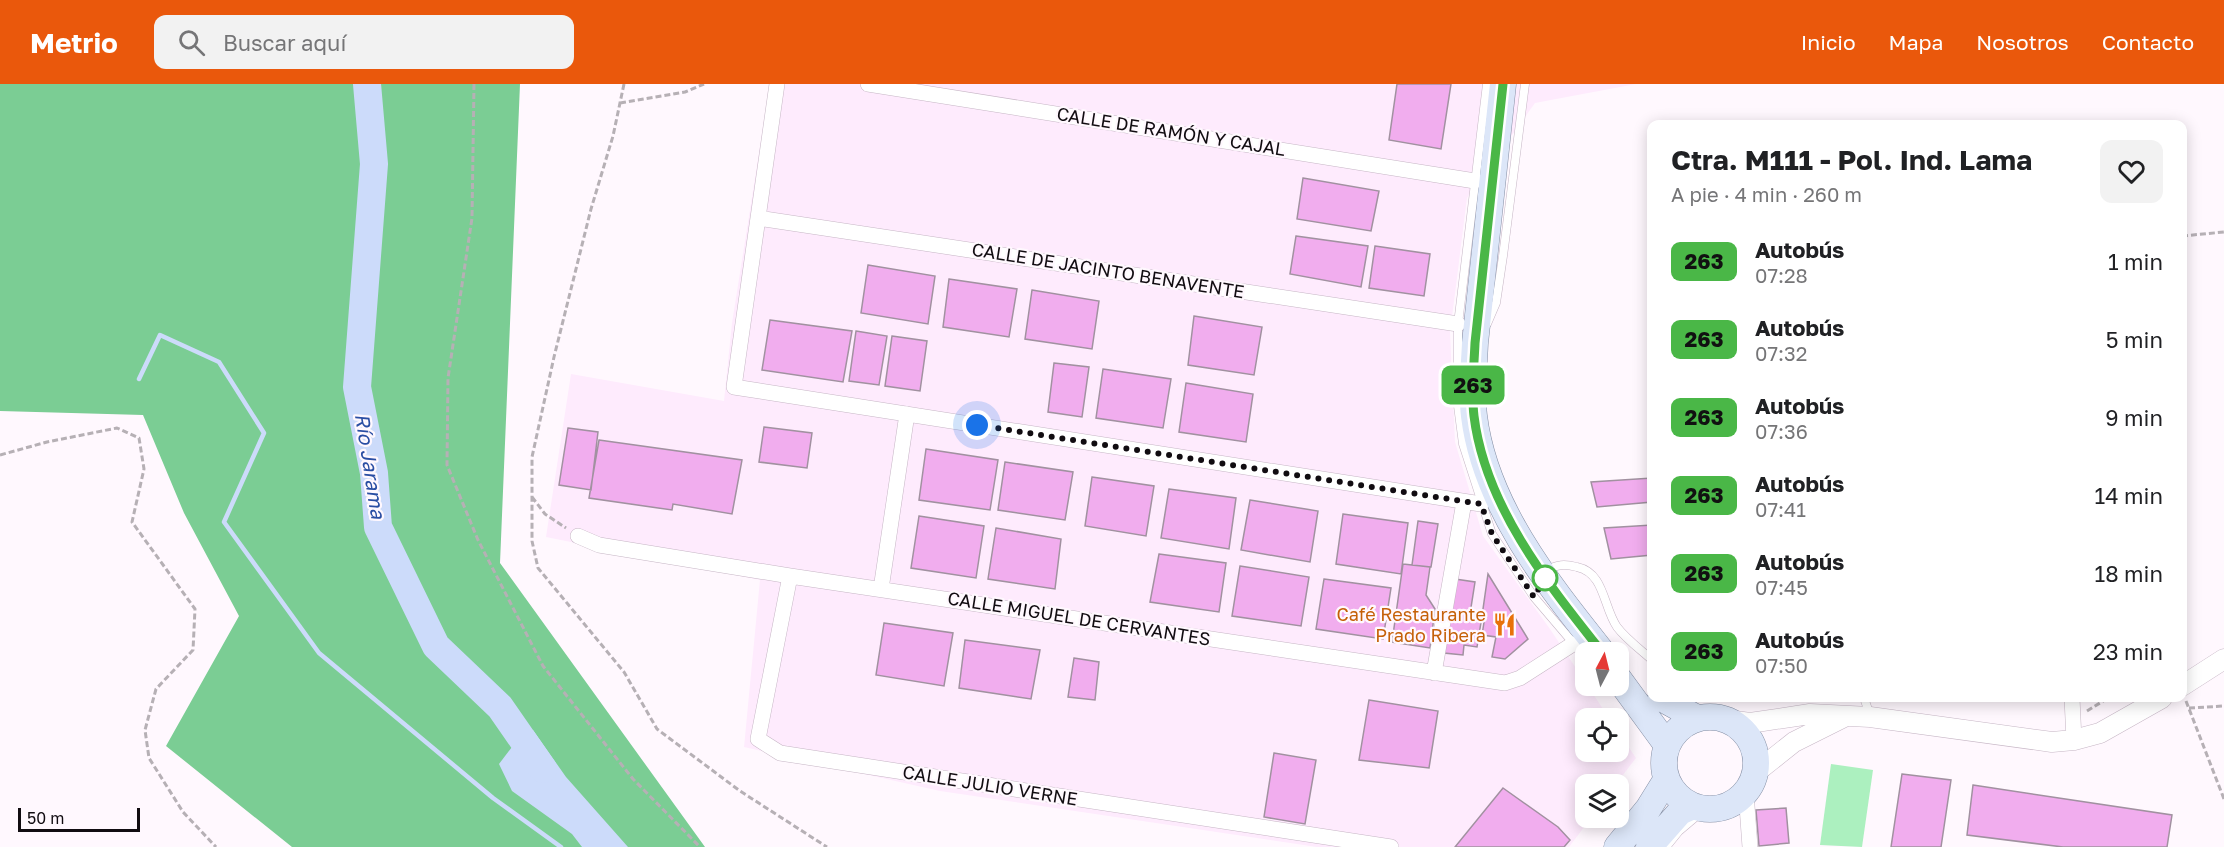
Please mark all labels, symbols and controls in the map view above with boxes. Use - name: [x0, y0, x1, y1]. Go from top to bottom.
- search box: [154, 15, 574, 69]
- text: Metrio: [30, 26, 118, 59]
- icon: search: [175, 26, 208, 59]
- text: Buscar aquí: [223, 29, 346, 56]
- text: Inicio: [1801, 29, 1856, 55]
- text: Mapa: [1889, 29, 1943, 55]
- text: Nosotros: [1976, 29, 2069, 55]
- text: Contacto: [2102, 29, 2194, 55]
- street label: CALLE DE RAMÓN Y CAJAL: [1055, 102, 1287, 160]
- button: heart: [2100, 140, 2163, 203]
- text: Ctra. M111 - Pol. Ind. Lama: [1671, 143, 2032, 176]
- text: A pie · 4 min · 260 m: [1671, 182, 1862, 206]
- text: Autobús: [1755, 236, 1844, 263]
- street label: CALLE DE JACINTO BENAVENTE: [970, 238, 1246, 302]
- text: 263: [1685, 248, 1723, 274]
- text: 1 min: [2108, 248, 2163, 275]
- text: 07:28: [1755, 263, 1808, 287]
- text: Autobús: [1755, 314, 1844, 341]
- text: 263: [1685, 326, 1723, 352]
- text: 5 min: [2106, 326, 2163, 353]
- text: 07:32: [1755, 341, 1807, 365]
- line badge: 263: [1438, 366, 1508, 404]
- text: 263: [1454, 372, 1492, 398]
- text: Autobús: [1755, 392, 1844, 419]
- text: 263: [1685, 404, 1723, 430]
- text: 9 min: [2105, 404, 2163, 431]
- your location: [962, 410, 992, 440]
- water label: Río Jarama: [351, 411, 391, 521]
- text: 07:36: [1755, 419, 1808, 443]
- text: Autobús: [1755, 470, 1844, 497]
- text: 263: [1685, 482, 1723, 508]
- text: 14 min: [2095, 482, 2163, 509]
- text: 07:41: [1755, 497, 1806, 521]
- text: Autobús: [1755, 548, 1844, 575]
- text: 263: [1685, 560, 1723, 586]
- text: 18 min: [2095, 560, 2163, 587]
- unlabelled marker: [1532, 565, 1558, 591]
- text: 07:45: [1755, 575, 1808, 599]
- street label: CALLE MIGUEL DE CERVANTES: [946, 586, 1212, 650]
- place label: Café Restaurante Prado Ribera: [1336, 603, 1486, 646]
- restaurant icon: Café Restaurante Prado Ribera: [1491, 612, 1517, 638]
- text: Autobús: [1755, 626, 1844, 653]
- text: 263: [1685, 638, 1723, 664]
- text: 23 min: [2093, 638, 2163, 665]
- north arrow: [1575, 642, 1629, 696]
- map controls: [1575, 642, 1629, 828]
- text: 07:50: [1755, 653, 1808, 677]
- button: locate: [1575, 708, 1629, 762]
- street label: CALLE JULIO VERNE: [901, 760, 1079, 810]
- button: layers: [1575, 774, 1629, 828]
- scale bar: [18, 805, 140, 832]
- text: 50 m: [27, 808, 64, 828]

